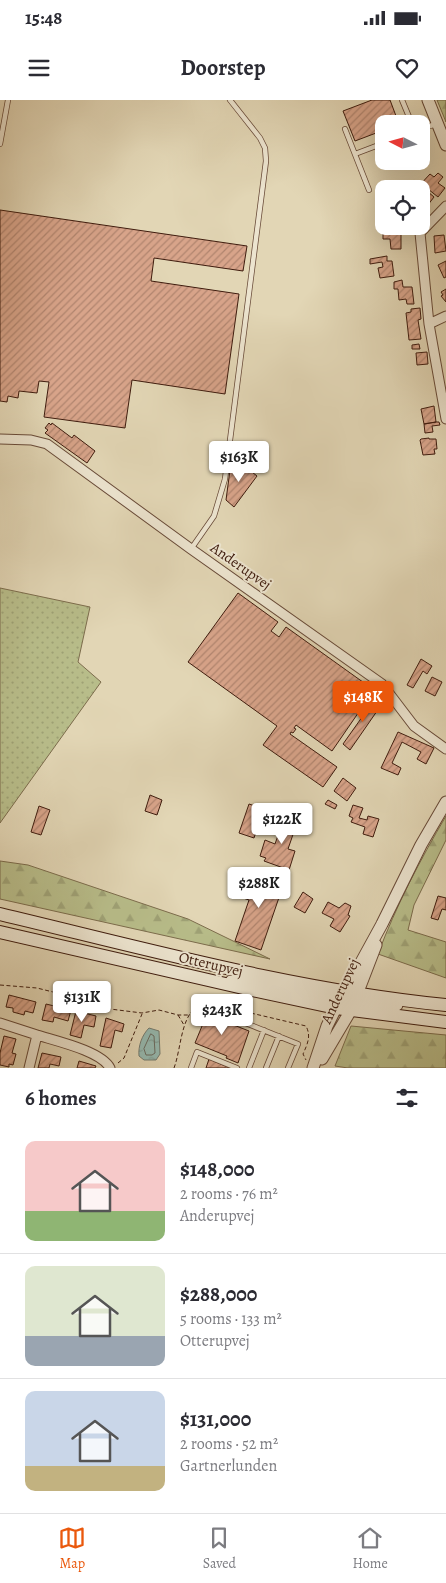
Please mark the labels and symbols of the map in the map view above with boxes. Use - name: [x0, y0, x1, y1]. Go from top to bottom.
- north arrow: [375, 115, 430, 170]
- pin: $163K: [204, 440, 274, 483]
- street label: Anderupvej: [206, 537, 275, 594]
- pin: $148K: [328, 680, 398, 723]
- pin: $122K: [247, 802, 317, 845]
- pin: $288K: [224, 866, 294, 909]
- street label: Otterupvej: [177, 947, 245, 981]
- street label: Anderupvej: [316, 955, 364, 1028]
- pin: $131K: [47, 980, 117, 1023]
- pin: $243K: [187, 994, 257, 1036]

